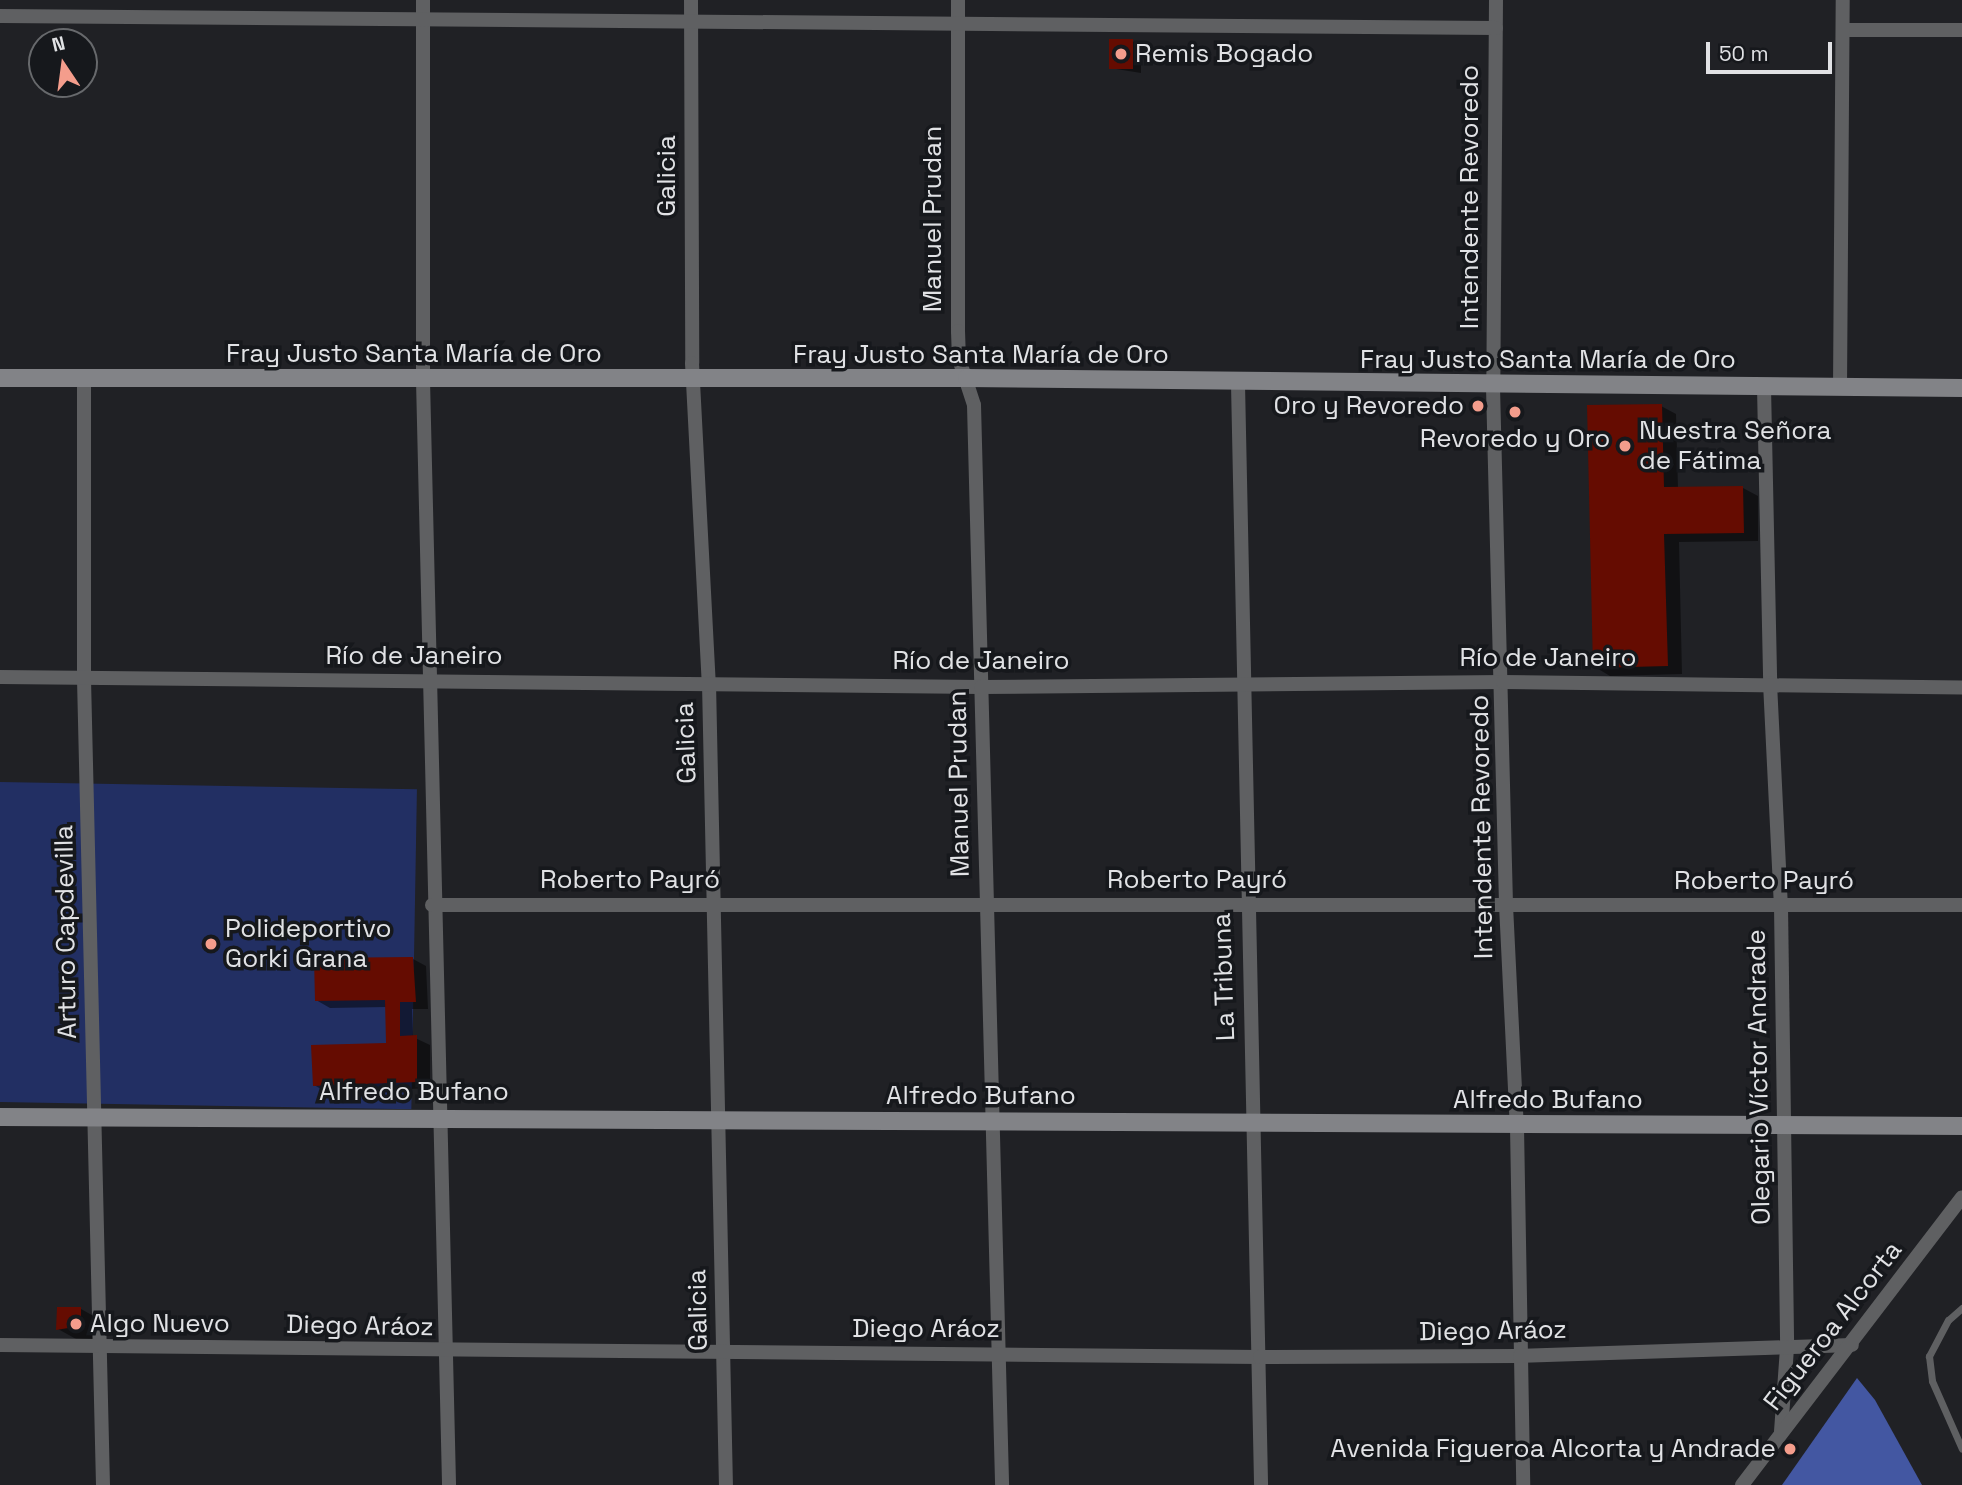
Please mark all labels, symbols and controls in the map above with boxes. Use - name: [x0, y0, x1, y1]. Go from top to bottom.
- north arrow: [28, 28, 98, 98]
- scale bar: [1710, 28, 1836, 72]
- text: N: [50, 30, 68, 58]
- place label: Remis Bogado: [1135, 38, 1313, 70]
- text: 50 m: [1719, 40, 1769, 67]
- marker: Remis Bogado: [1113, 46, 1129, 62]
- street label: Intendente Revoredo: [1454, 65, 1486, 329]
- street label: Manuel Prudan: [917, 126, 949, 312]
- street label: Galicia: [651, 135, 683, 217]
- street label: Fray Justo Santa María de Oro: [226, 338, 602, 370]
- street label: Fray Justo Santa María de Oro: [793, 339, 1169, 371]
- street label: Fray Justo Santa María de Oro: [1360, 344, 1736, 376]
- place label: Oro y Revoredo: [1274, 390, 1464, 422]
- marker: Oro y Revoredo: [1470, 398, 1486, 414]
- marker: Revoredo y Oro: [1507, 404, 1523, 420]
- place label: Nuestra Señora de Fátima: [1639, 415, 1832, 476]
- place label: Revoredo y Oro: [1420, 423, 1610, 455]
- marker: Nuestra Señora de Fátima: [1617, 438, 1633, 454]
- street label: Río de Janeiro: [325, 640, 503, 672]
- street label: Río de Janeiro: [1459, 642, 1637, 674]
- street label: Río de Janeiro: [892, 645, 1070, 677]
- street label: Manuel Prudan: [942, 690, 976, 878]
- street label: Intendente Revoredo: [1464, 695, 1500, 959]
- street label: Galicia: [669, 702, 703, 784]
- street label: Arturo Capdevilla: [49, 825, 83, 1039]
- street label: Roberto Payró: [540, 864, 720, 896]
- street label: Roberto Payró: [1107, 864, 1287, 896]
- street label: Roberto Payró: [1674, 865, 1854, 897]
- street label: La Tribuna: [1206, 912, 1242, 1042]
- place label: Polideportivo Gorki Grana: [225, 913, 392, 974]
- street label: Olegario Víctor Andrade: [1741, 929, 1777, 1225]
- marker: Polideportivo Gorki Grana: [203, 936, 219, 952]
- street label: Alfredo Bufano: [319, 1076, 509, 1108]
- street label: Alfredo Bufano: [886, 1080, 1076, 1112]
- street label: Alfredo Bufano: [1453, 1084, 1643, 1116]
- street label: Figueroa Alcorta: [1757, 1235, 1909, 1417]
- street label: Galicia: [682, 1269, 714, 1351]
- place label: Algo Nuevo: [90, 1308, 230, 1340]
- street label: Diego Aráoz: [286, 1309, 434, 1343]
- street label: Diego Aráoz: [852, 1313, 1000, 1345]
- street label: Diego Aráoz: [1419, 1314, 1567, 1348]
- marker: Algo Nuevo: [68, 1316, 84, 1332]
- place label: Avenida Figueroa Alcorta y Andrade: [1330, 1433, 1776, 1465]
- marker: Avenida Figueroa Alcorta y Andrade: [1782, 1441, 1798, 1457]

